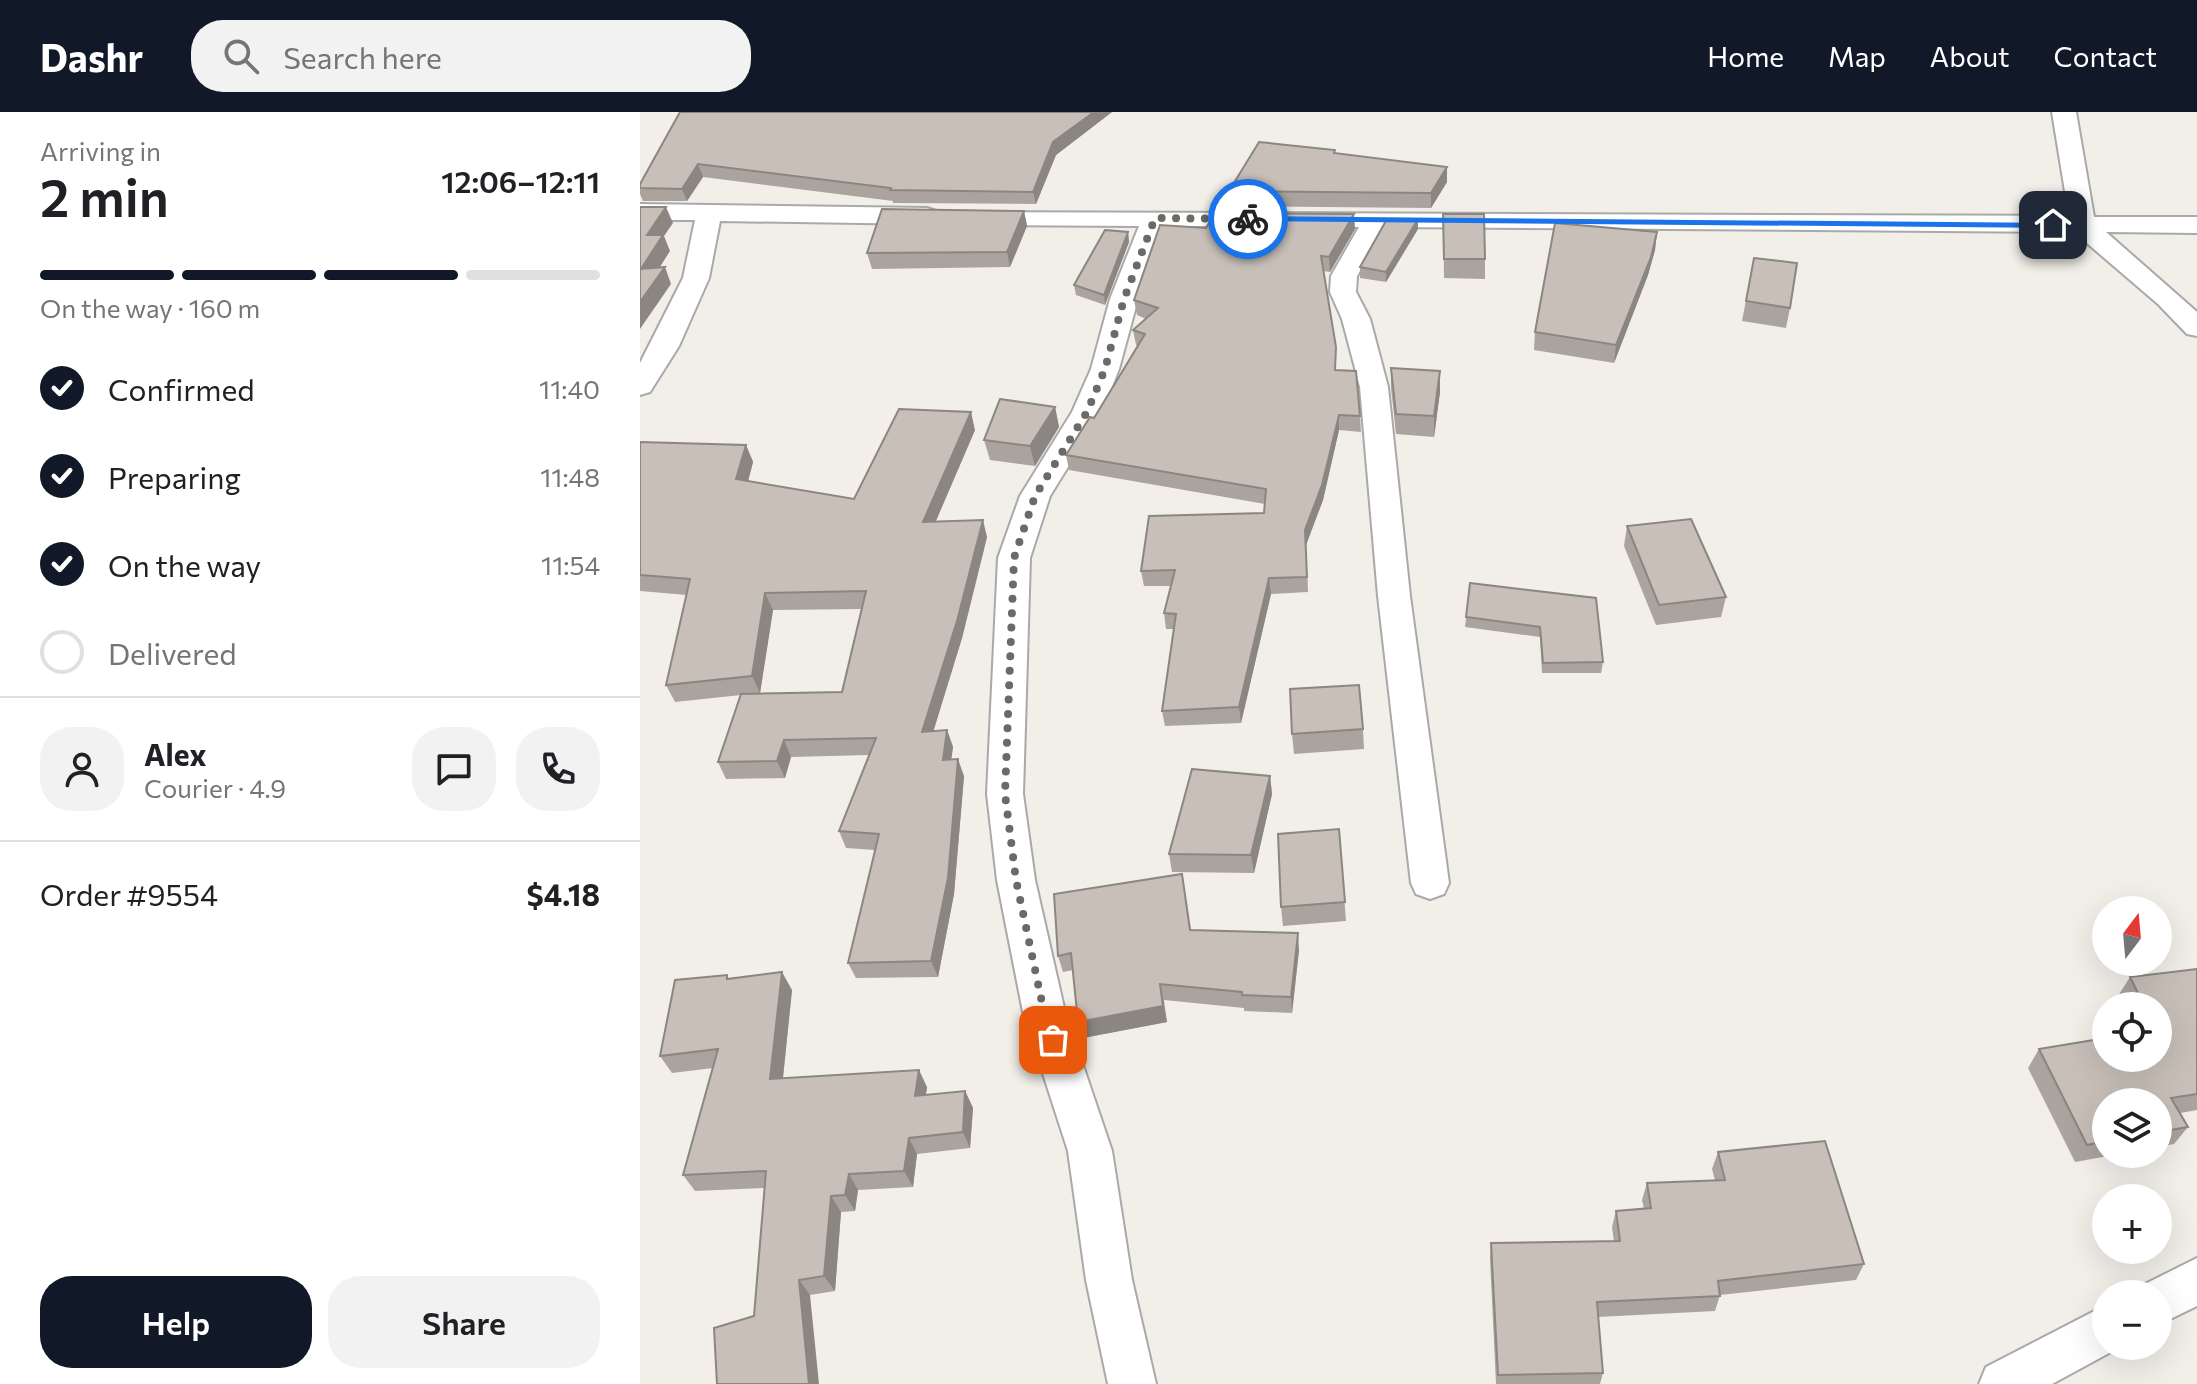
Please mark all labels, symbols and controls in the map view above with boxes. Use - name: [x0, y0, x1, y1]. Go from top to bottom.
- search box: [191, 20, 751, 92]
- text: Dashr: [40, 33, 143, 80]
- icon: search: [219, 34, 263, 78]
- text: Search here: [283, 38, 442, 75]
- text: Home: [1707, 39, 1784, 73]
- text: Map: [1828, 39, 1886, 73]
- text: About: [1930, 39, 2010, 73]
- text: Contact: [2054, 39, 2157, 73]
- text: Arriving in: [40, 135, 161, 166]
- text: 12:06–12:11: [441, 162, 600, 199]
- text: 2 min: [40, 164, 169, 228]
- courier: [1208, 179, 1288, 259]
- pin: [2019, 191, 2087, 259]
- icon: bike: [1226, 197, 1270, 241]
- icon: home: [2031, 203, 2075, 247]
- text: On the way · 160 m: [40, 292, 260, 323]
- icon: check: [40, 366, 84, 410]
- text: Confirmed: [108, 370, 255, 407]
- text: 11:40: [539, 373, 600, 404]
- icon: check: [40, 454, 84, 498]
- text: Preparing: [108, 458, 241, 495]
- text: 11:48: [540, 461, 600, 492]
- icon: check: [40, 542, 84, 586]
- text: On the way: [108, 546, 261, 583]
- text: 11:54: [541, 549, 600, 580]
- text: Delivered: [108, 634, 237, 671]
- button: person: [40, 727, 124, 811]
- button: chat: [412, 727, 496, 811]
- button: phone: [516, 727, 600, 811]
- text: Alex: [144, 735, 207, 772]
- text: Courier · 4.9: [144, 772, 286, 803]
- text: Order #9554: [40, 875, 218, 912]
- text: $4.18: [527, 875, 600, 912]
- north arrow: [2092, 896, 2172, 976]
- map controls: [2092, 896, 2172, 1360]
- button: locate: [2092, 992, 2172, 1072]
- pin: [1019, 1006, 1087, 1074]
- icon: bag: [1031, 1018, 1075, 1062]
- button: layers: [2092, 1088, 2172, 1168]
- button: +: [2092, 1184, 2172, 1264]
- button: Help: [40, 1276, 312, 1368]
- button: Share: [328, 1276, 600, 1368]
- button: −: [2092, 1280, 2172, 1360]

